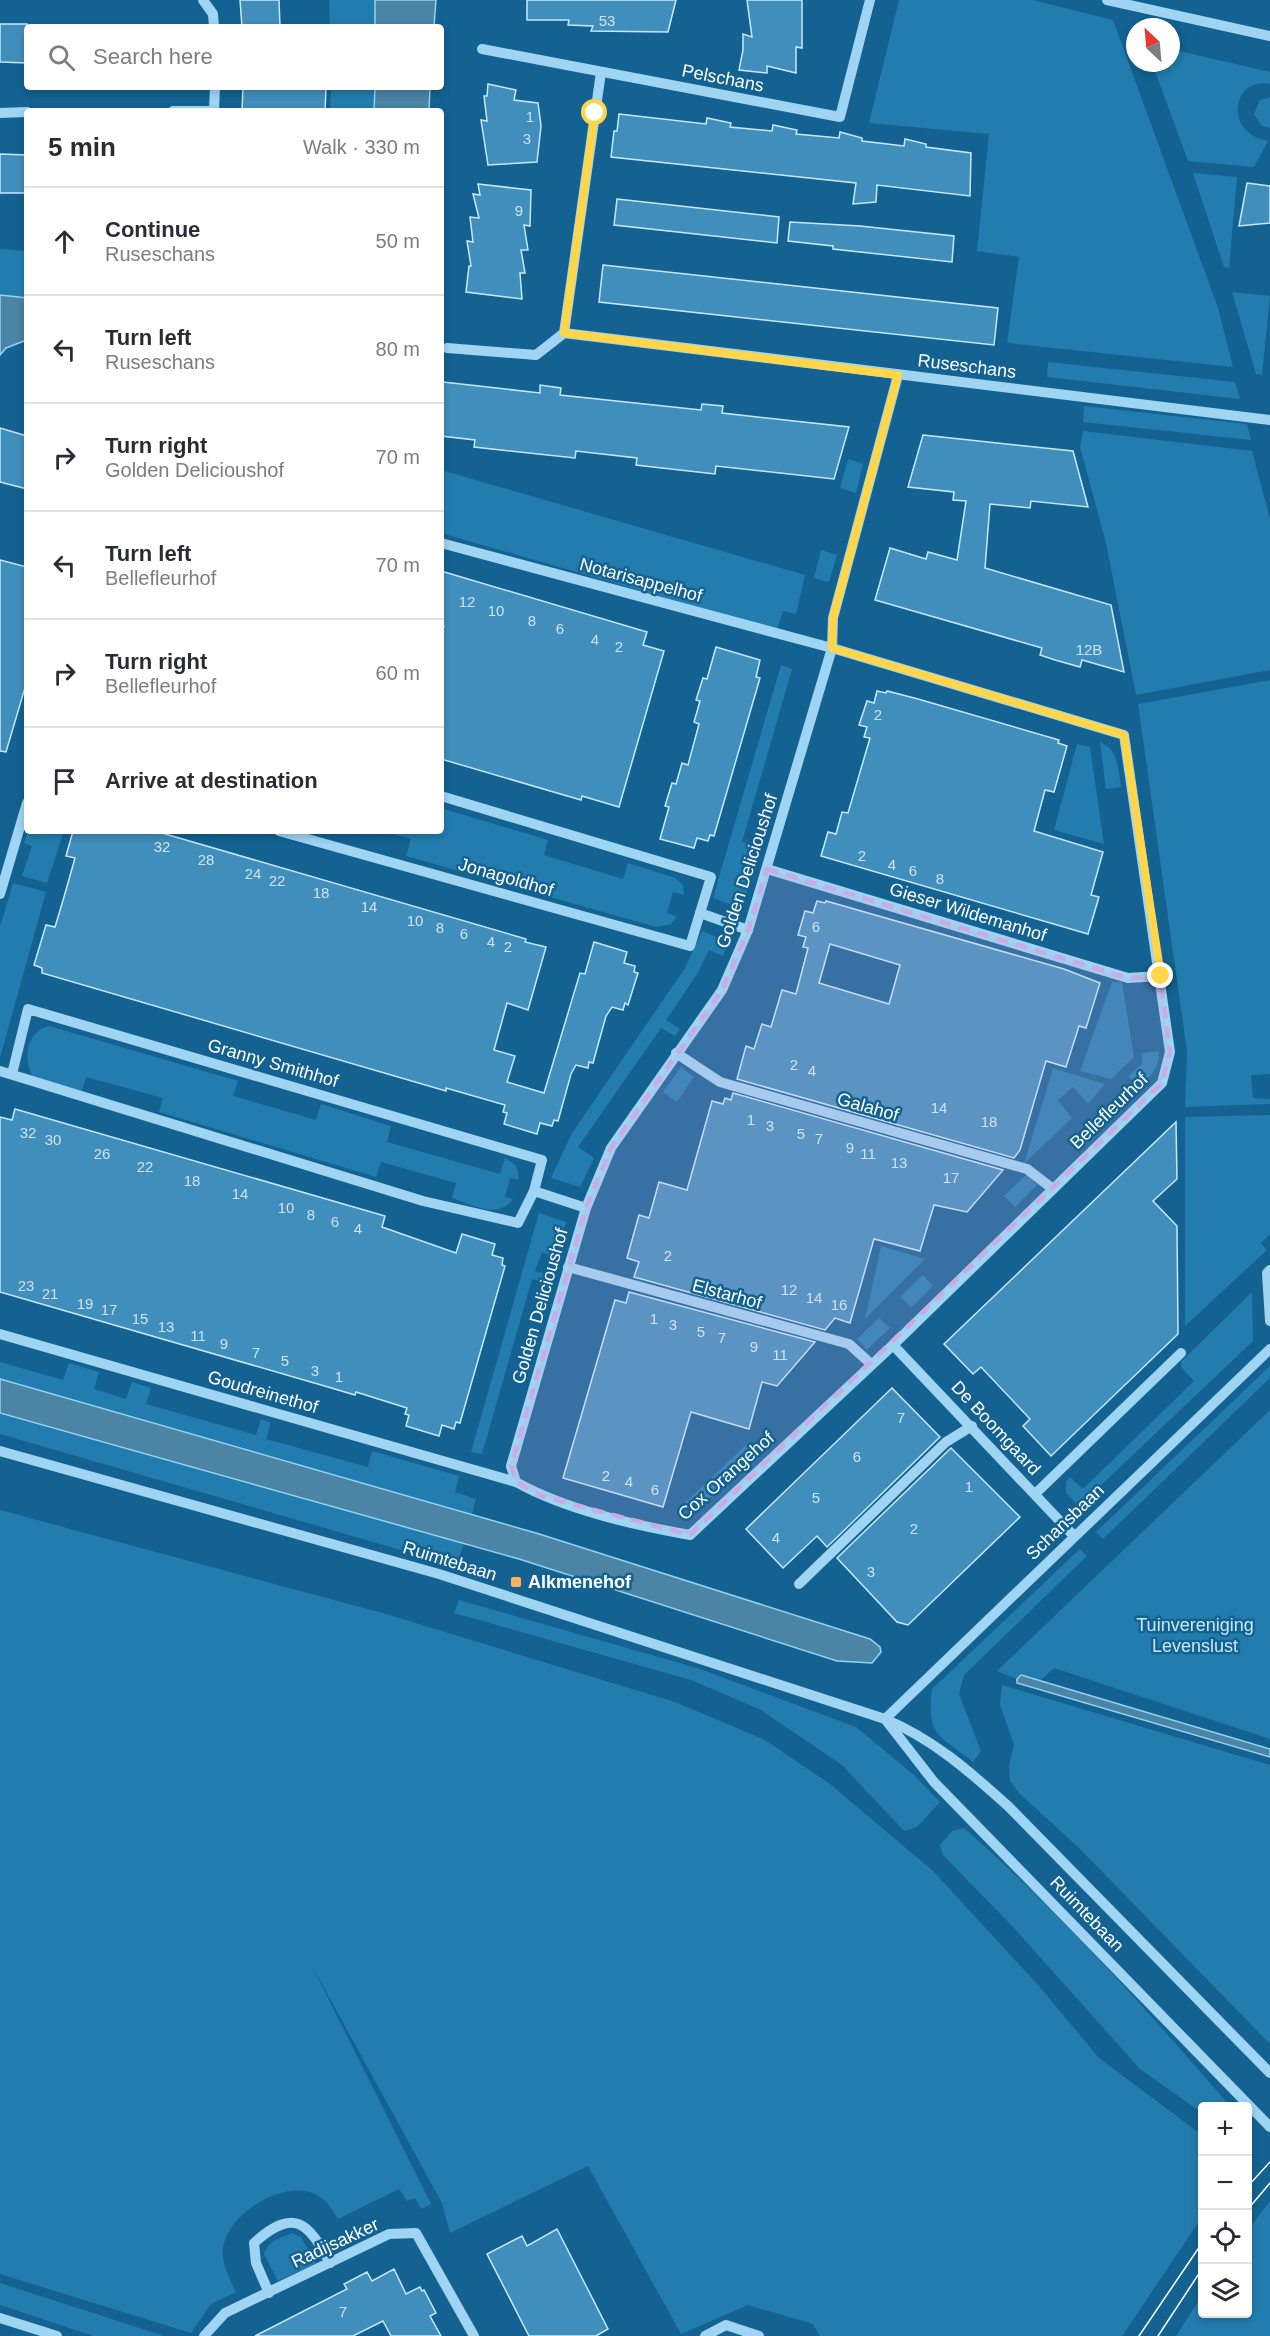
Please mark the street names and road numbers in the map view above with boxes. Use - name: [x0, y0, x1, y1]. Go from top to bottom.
- street label: Pelschans: [680, 60, 766, 96]
- street label: Ruseschans: [917, 350, 1017, 382]
- street label: Notarisappelhof: [578, 554, 705, 606]
- street label: Golden Delicioushof: [713, 790, 782, 951]
- street label: Jonagoldhof: [456, 854, 557, 900]
- street label: Gieser Wildemanhof: [887, 879, 1050, 946]
- street label: Granny Smithhof: [205, 1035, 342, 1092]
- street label: Bellefleurhof: [1066, 1068, 1153, 1153]
- street label: Galahof: [835, 1089, 902, 1126]
- street label: Golden Delicioushof: [508, 1225, 572, 1386]
- street label: Elstarhof: [690, 1275, 765, 1313]
- street label: Goudreinethof: [205, 1367, 322, 1418]
- street label: De Boomgaard: [947, 1377, 1045, 1479]
- street label: Cox Orangehof: [674, 1427, 779, 1524]
- street label: Schansbaan: [1022, 1480, 1108, 1564]
- street label: Ruimtebaan: [401, 1537, 499, 1585]
- street label: Ruimtebaan: [1046, 1872, 1128, 1956]
- street label: Radijsakker: [288, 2214, 382, 2272]

